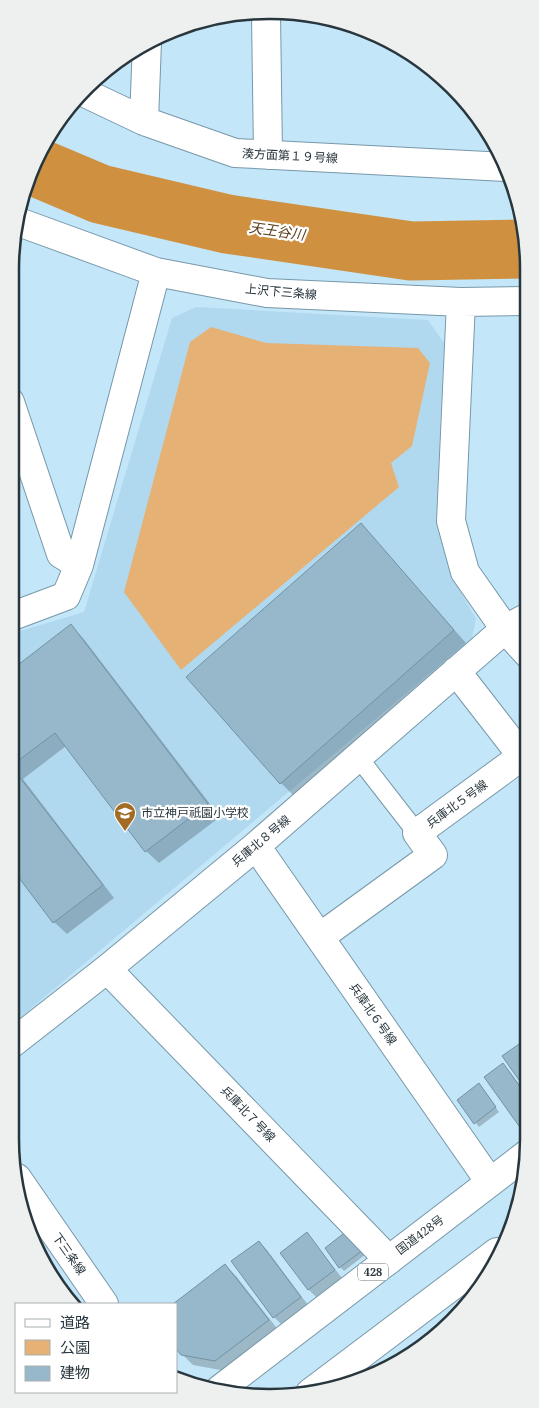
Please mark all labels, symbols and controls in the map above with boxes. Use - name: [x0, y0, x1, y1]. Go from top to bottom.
- street label: 湊方面第１９号線: [242, 144, 338, 167]
- water label: 天王谷川: [248, 217, 308, 244]
- street label: 上沢下三条線: [244, 280, 318, 303]
- street label: 兵庫北５号線: [423, 776, 491, 832]
- school or university icon: 市立神戸祇園小学校: [113, 801, 137, 832]
- place label: 市立神戸祇園小学校: [141, 804, 249, 821]
- street label: 兵庫北８号線: [228, 811, 294, 870]
- street label: 兵庫北６号線: [346, 979, 401, 1048]
- street label: 兵庫北７号線: [217, 1082, 279, 1145]
- street label: 国道428号: [392, 1211, 447, 1258]
- street label: 下三条線: [49, 1229, 90, 1278]
- road number: 428: [358, 1264, 388, 1280]
- legend: [15, 1303, 178, 1393]
- text: 道路: [60, 1312, 90, 1332]
- text: 公園: [60, 1337, 90, 1357]
- text: 建物: [60, 1362, 90, 1382]

